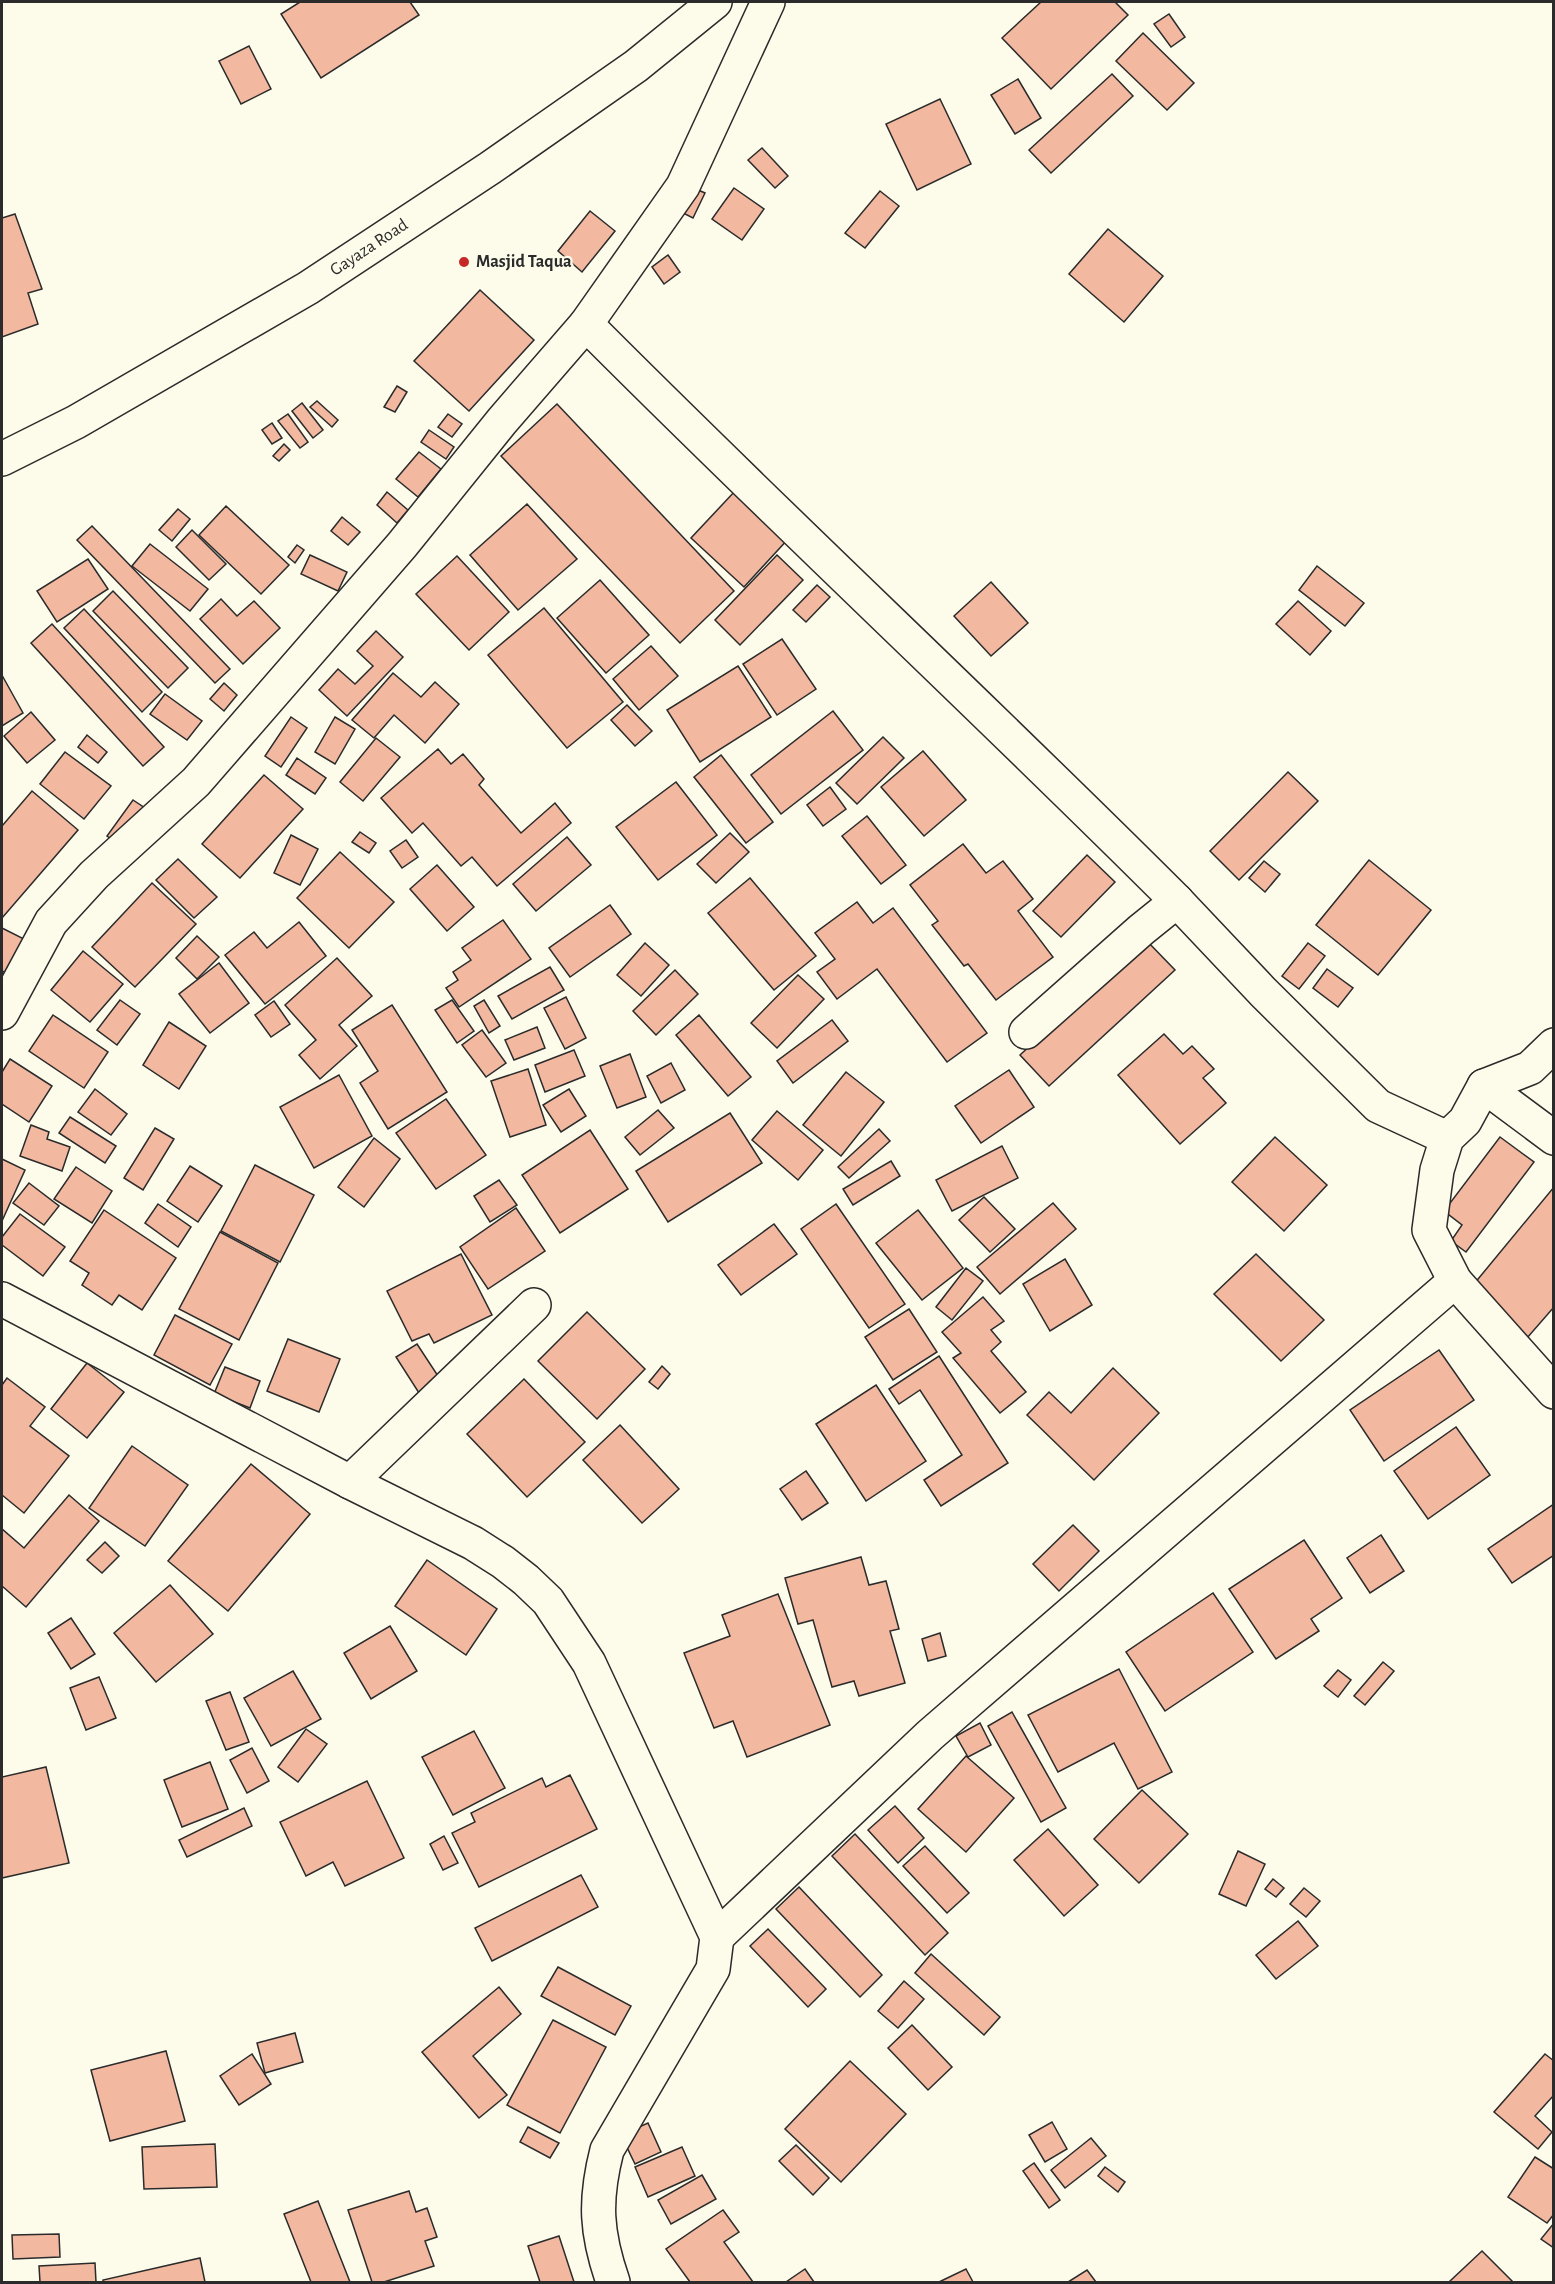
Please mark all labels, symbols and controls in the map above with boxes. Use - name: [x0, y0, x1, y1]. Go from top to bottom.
- street label: Gayaza Road: [327, 216, 411, 280]
- place label: Masjid Taqua: [476, 253, 572, 271]
- marker: Masjid Taqua: [457, 255, 471, 269]

